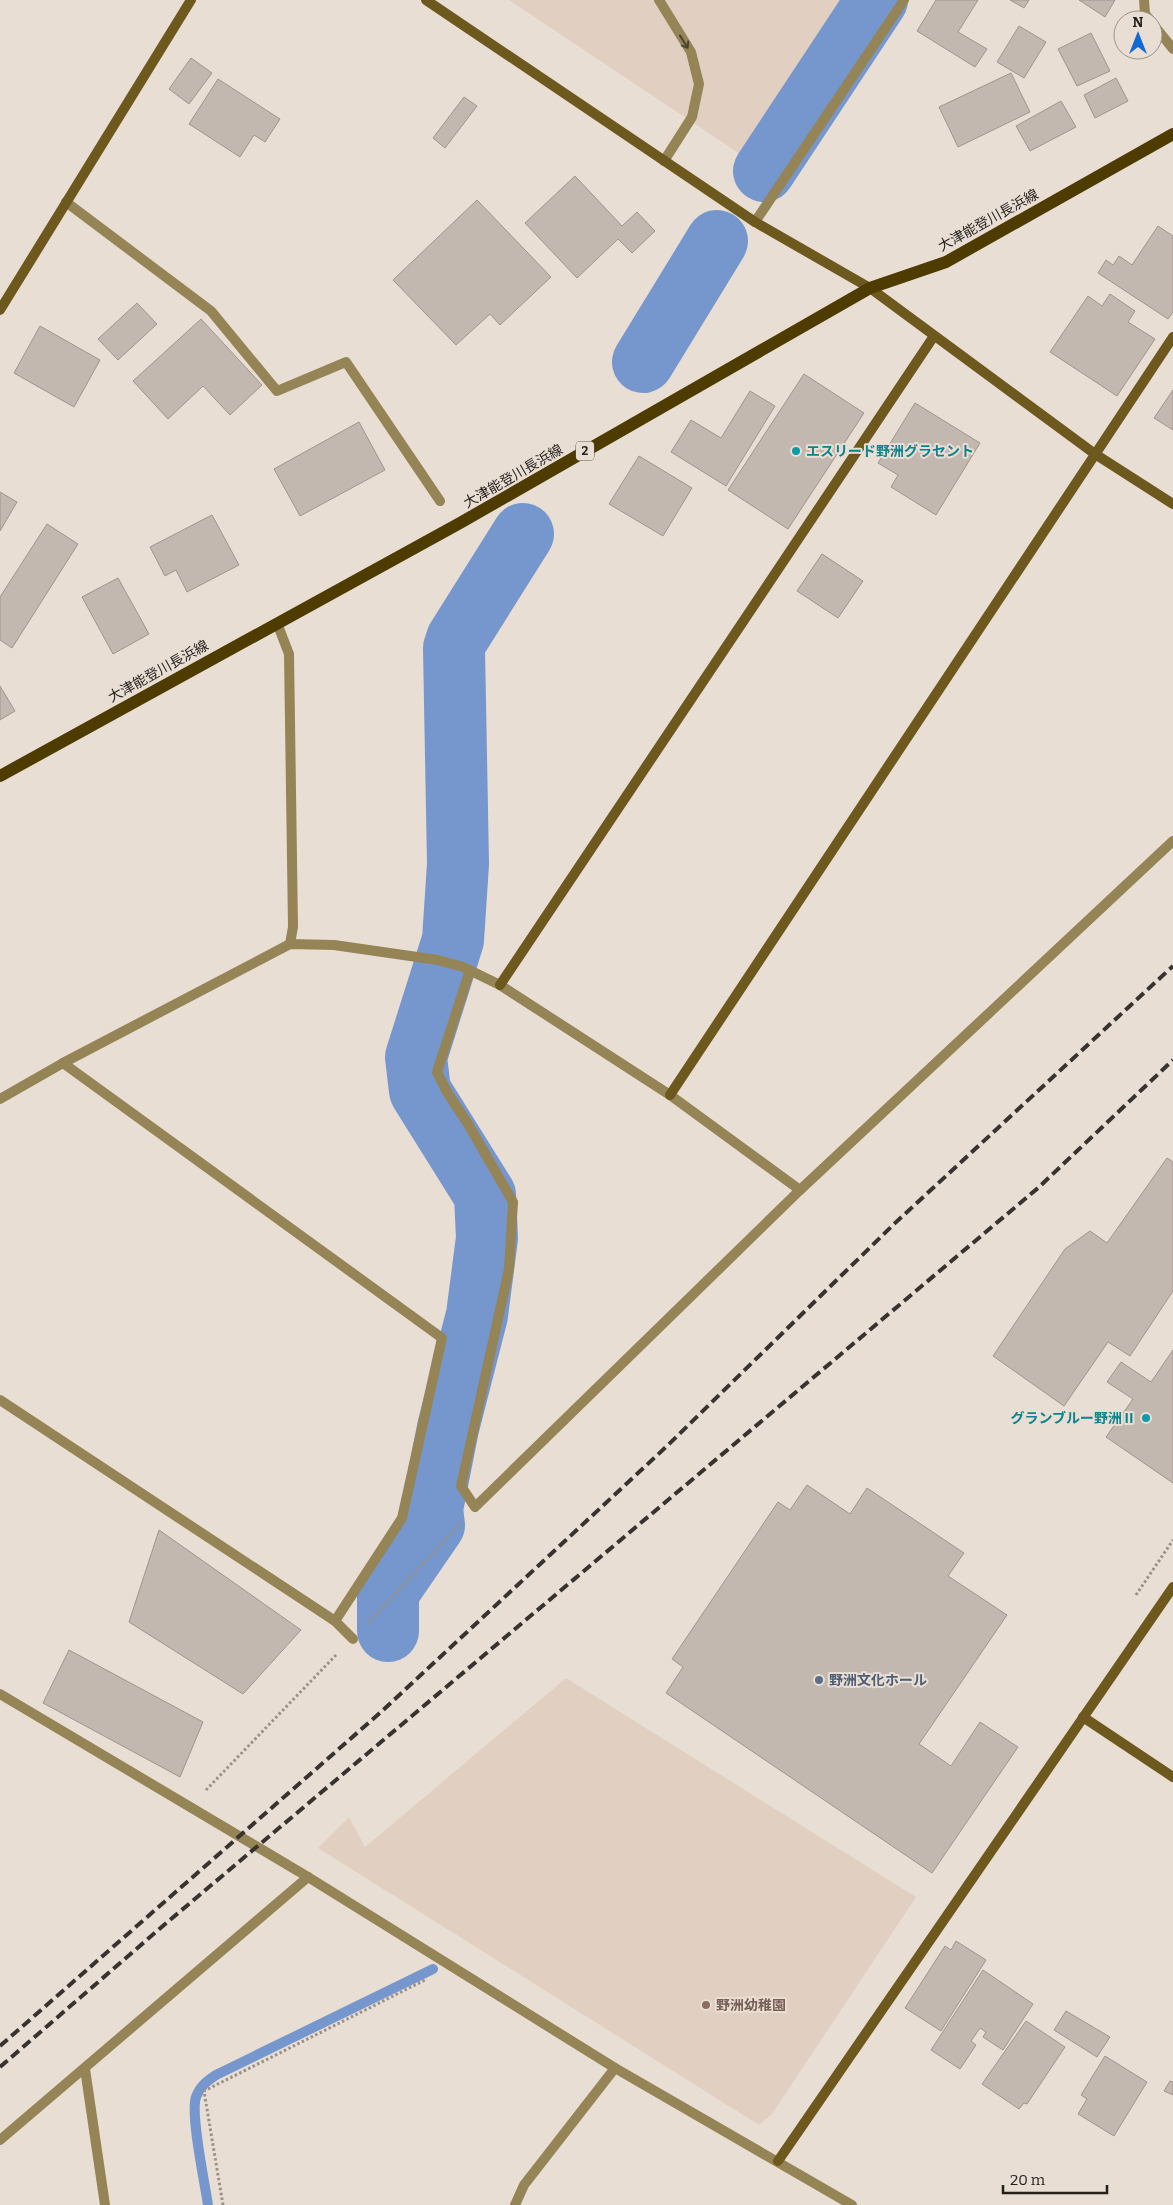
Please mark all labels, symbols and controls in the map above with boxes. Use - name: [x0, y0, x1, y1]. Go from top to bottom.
- north arrow: [1113, 10, 1163, 60]
- text: N: [1133, 14, 1144, 31]
- one-way arrow: [680, 34, 690, 48]
- street label: 大津能登川長浜線: [935, 186, 1041, 255]
- street label: 大津能登川長浜線: [461, 441, 566, 512]
- road number: 2: [576, 442, 594, 461]
- place label: エスリード野洲グラセント: [806, 443, 974, 460]
- marker: エスリード野洲グラセント: [790, 445, 802, 457]
- street label: 大津能登川長浜線: [105, 637, 211, 706]
- place label: グランブルー野洲Ⅱ: [1010, 1410, 1136, 1427]
- marker: グランブルー野洲Ⅱ: [1140, 1412, 1152, 1424]
- place label: 野洲文化ホール: [829, 1672, 927, 1689]
- marker: 野洲文化ホール: [813, 1674, 825, 1686]
- place label: 野洲幼稚園: [716, 1997, 786, 2014]
- marker: 野洲幼稚園: [700, 1999, 712, 2011]
- scale bar: [1003, 2162, 1107, 2194]
- text: 20 m: [1010, 2171, 1046, 2189]

